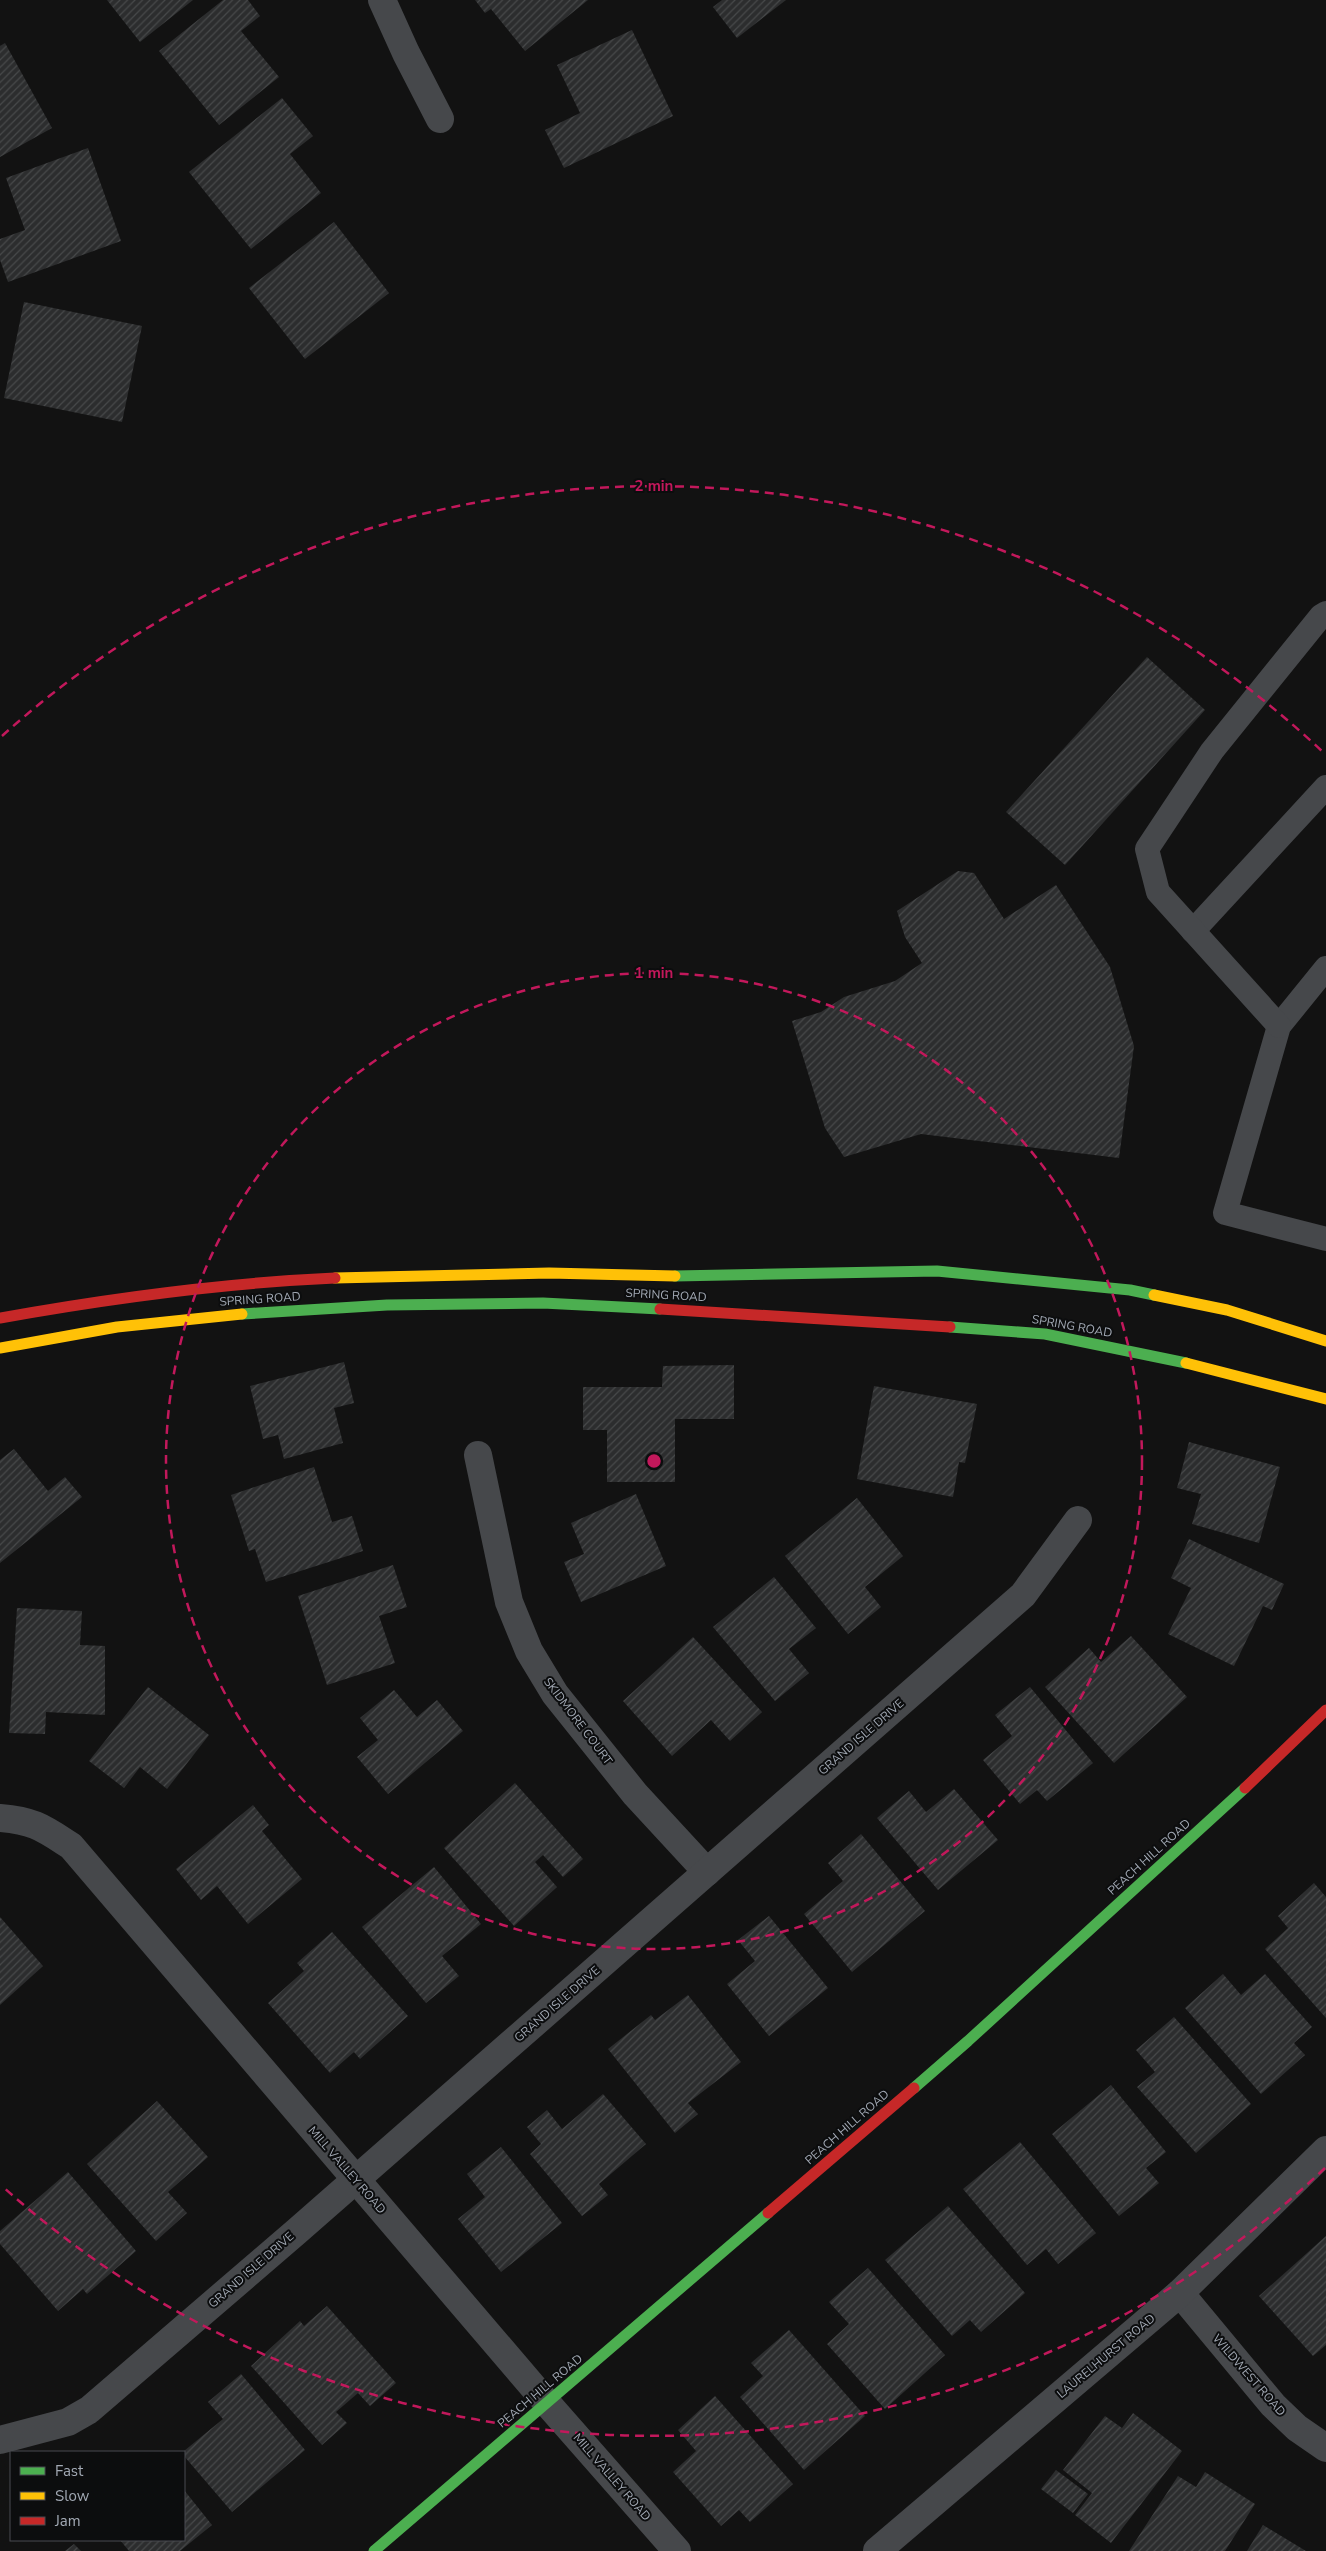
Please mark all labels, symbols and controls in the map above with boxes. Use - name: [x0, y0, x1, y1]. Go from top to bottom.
- text: 2 min: [635, 476, 673, 496]
- text: 1 min: [635, 963, 673, 983]
- street label: SPRING ROAD: [625, 1285, 707, 1305]
- street label: SPRING ROAD: [219, 1288, 301, 1310]
- street label: SPRING ROAD: [1031, 1311, 1114, 1341]
- centre of rings: [645, 1452, 663, 1470]
- street label: SKIDMORE COURT: [540, 1674, 617, 1768]
- street label: GRAND ISLE DRIVE: [815, 1695, 907, 1779]
- street label: PEACH HILL ROAD: [1104, 1815, 1194, 1899]
- street label: GRAND ISLE DRIVE: [511, 1962, 603, 2046]
- street label: PEACH HILL ROAD: [802, 2086, 892, 2168]
- street label: MILL VALLEY ROAD: [305, 2123, 389, 2217]
- street label: GRAND ISLE DRIVE: [205, 2228, 297, 2312]
- street label: LAURELHURST ROAD: [1054, 2310, 1158, 2402]
- street label: WILDWEST ROAD: [1209, 2331, 1289, 2419]
- street label: PEACH HILL ROAD: [494, 2351, 586, 2431]
- street label: MILL VALLEY ROAD: [570, 2430, 654, 2524]
- legend: [10, 2451, 185, 2541]
- text: Fast: [55, 2461, 84, 2481]
- text: Slow: [55, 2486, 90, 2506]
- text: Jam: [54, 2511, 81, 2531]

